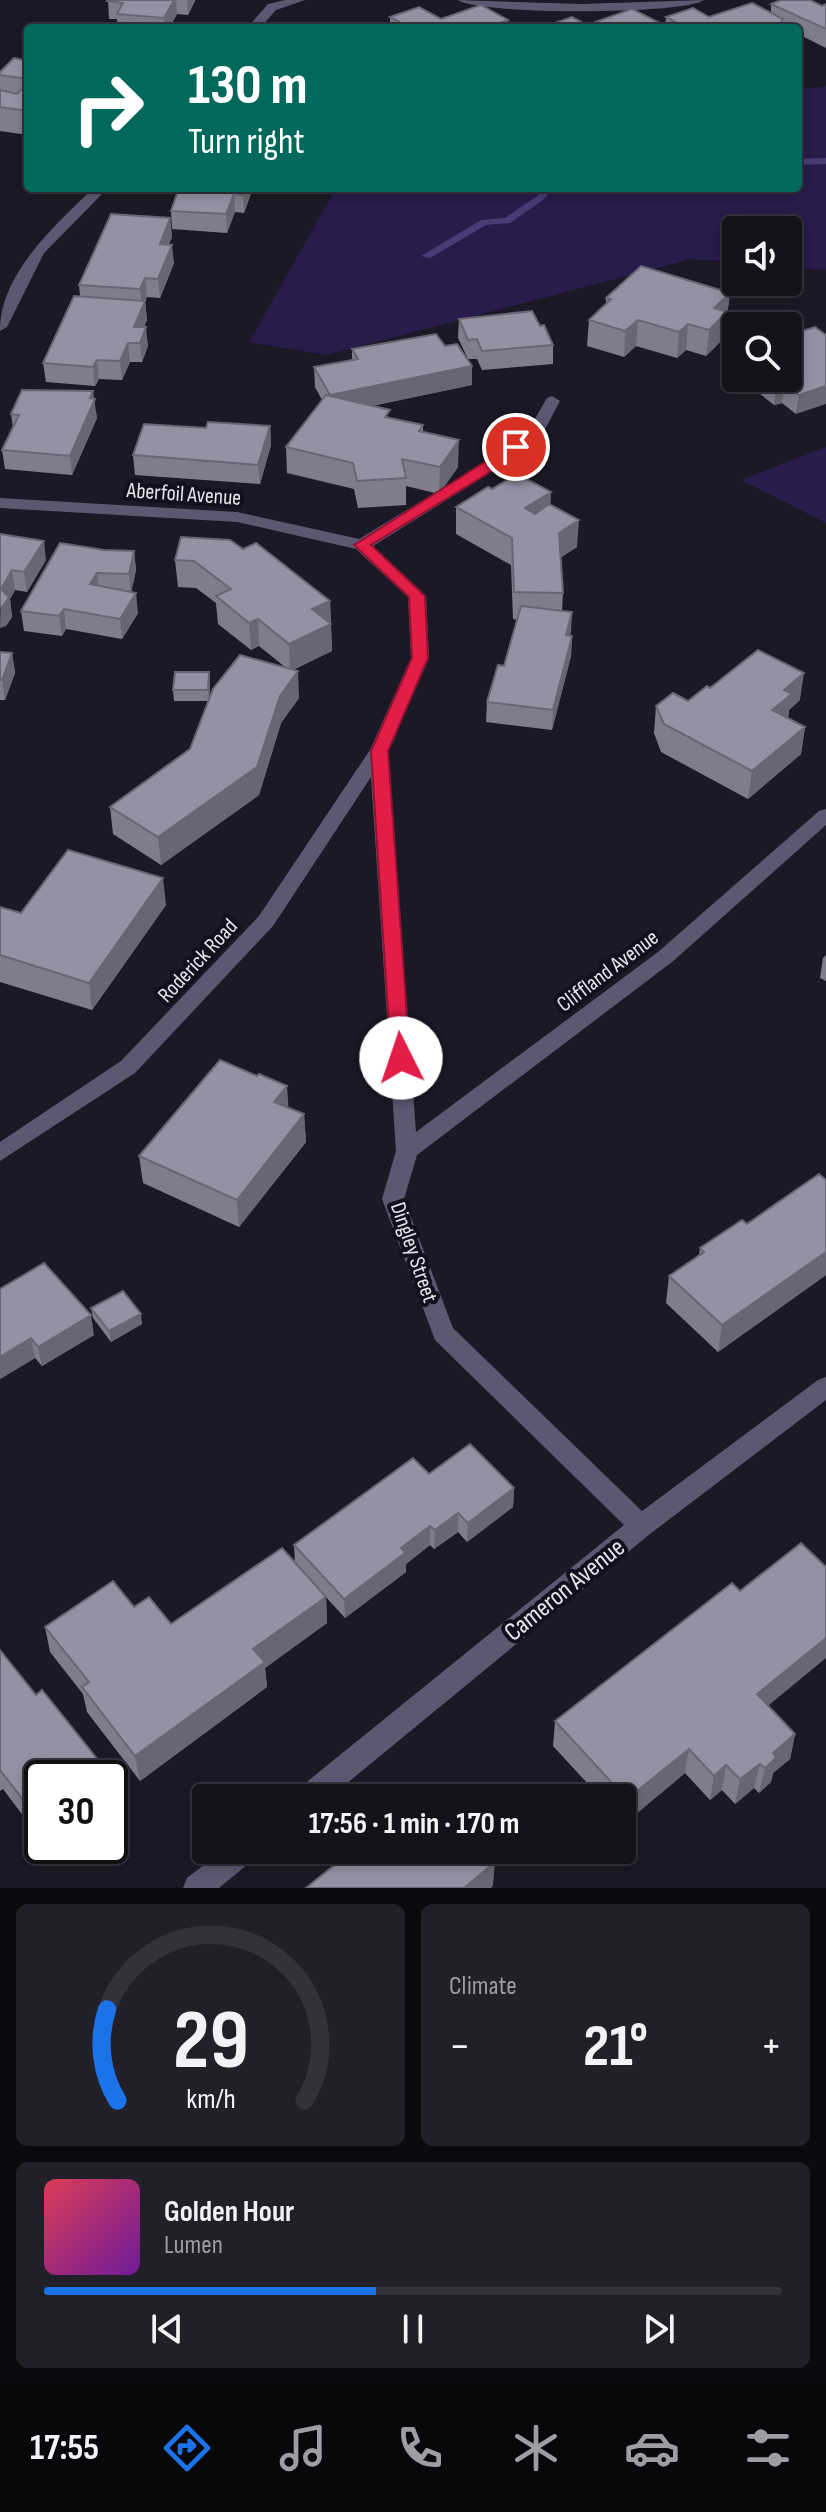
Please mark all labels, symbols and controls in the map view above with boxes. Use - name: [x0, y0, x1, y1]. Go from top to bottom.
- text: 130 m: [188, 53, 308, 120]
- icon: right: [56, 56, 160, 160]
- text: Turn right: [188, 121, 305, 164]
- map controls: [722, 216, 802, 392]
- button: sound: [722, 216, 802, 296]
- button: search: [722, 312, 802, 392]
- pin: [482, 413, 550, 481]
- icon: arrive: [494, 425, 538, 469]
- street label: Aberfoil Avenue: [125, 477, 242, 512]
- street label: Roderick Road: [152, 913, 244, 1009]
- street label: Cliffland Avenue: [552, 924, 664, 1018]
- position arrow: [359, 1016, 443, 1100]
- street label: Dingley Street: [384, 1199, 443, 1306]
- street label: Cameron Avenue: [498, 1532, 631, 1648]
- speed limit sign: 30: [24, 1760, 128, 1864]
- text: 17:56 · 1 min · 170 m: [309, 1806, 519, 1842]
- text: Climate: [449, 1971, 517, 2002]
- text: 29: [173, 1992, 248, 2092]
- text: 21°: [583, 2011, 648, 2083]
- text: −: [449, 2020, 471, 2073]
- text: +: [760, 2020, 782, 2073]
- text: km/h: [186, 2082, 235, 2117]
- text: Golden Hour: [164, 2194, 294, 2230]
- text: Lumen: [164, 2230, 223, 2261]
- icon: previous: [145, 2307, 189, 2351]
- icon: pause: [391, 2307, 435, 2351]
- icon: next: [637, 2307, 681, 2351]
- icon: directions: [159, 2420, 215, 2476]
- icon: music: [275, 2420, 331, 2476]
- icon: phone: [392, 2420, 448, 2476]
- icon: climate: [508, 2420, 564, 2476]
- icon: car: [624, 2420, 680, 2476]
- icon: filters: [740, 2420, 796, 2476]
- text: 17:55: [30, 2427, 99, 2470]

